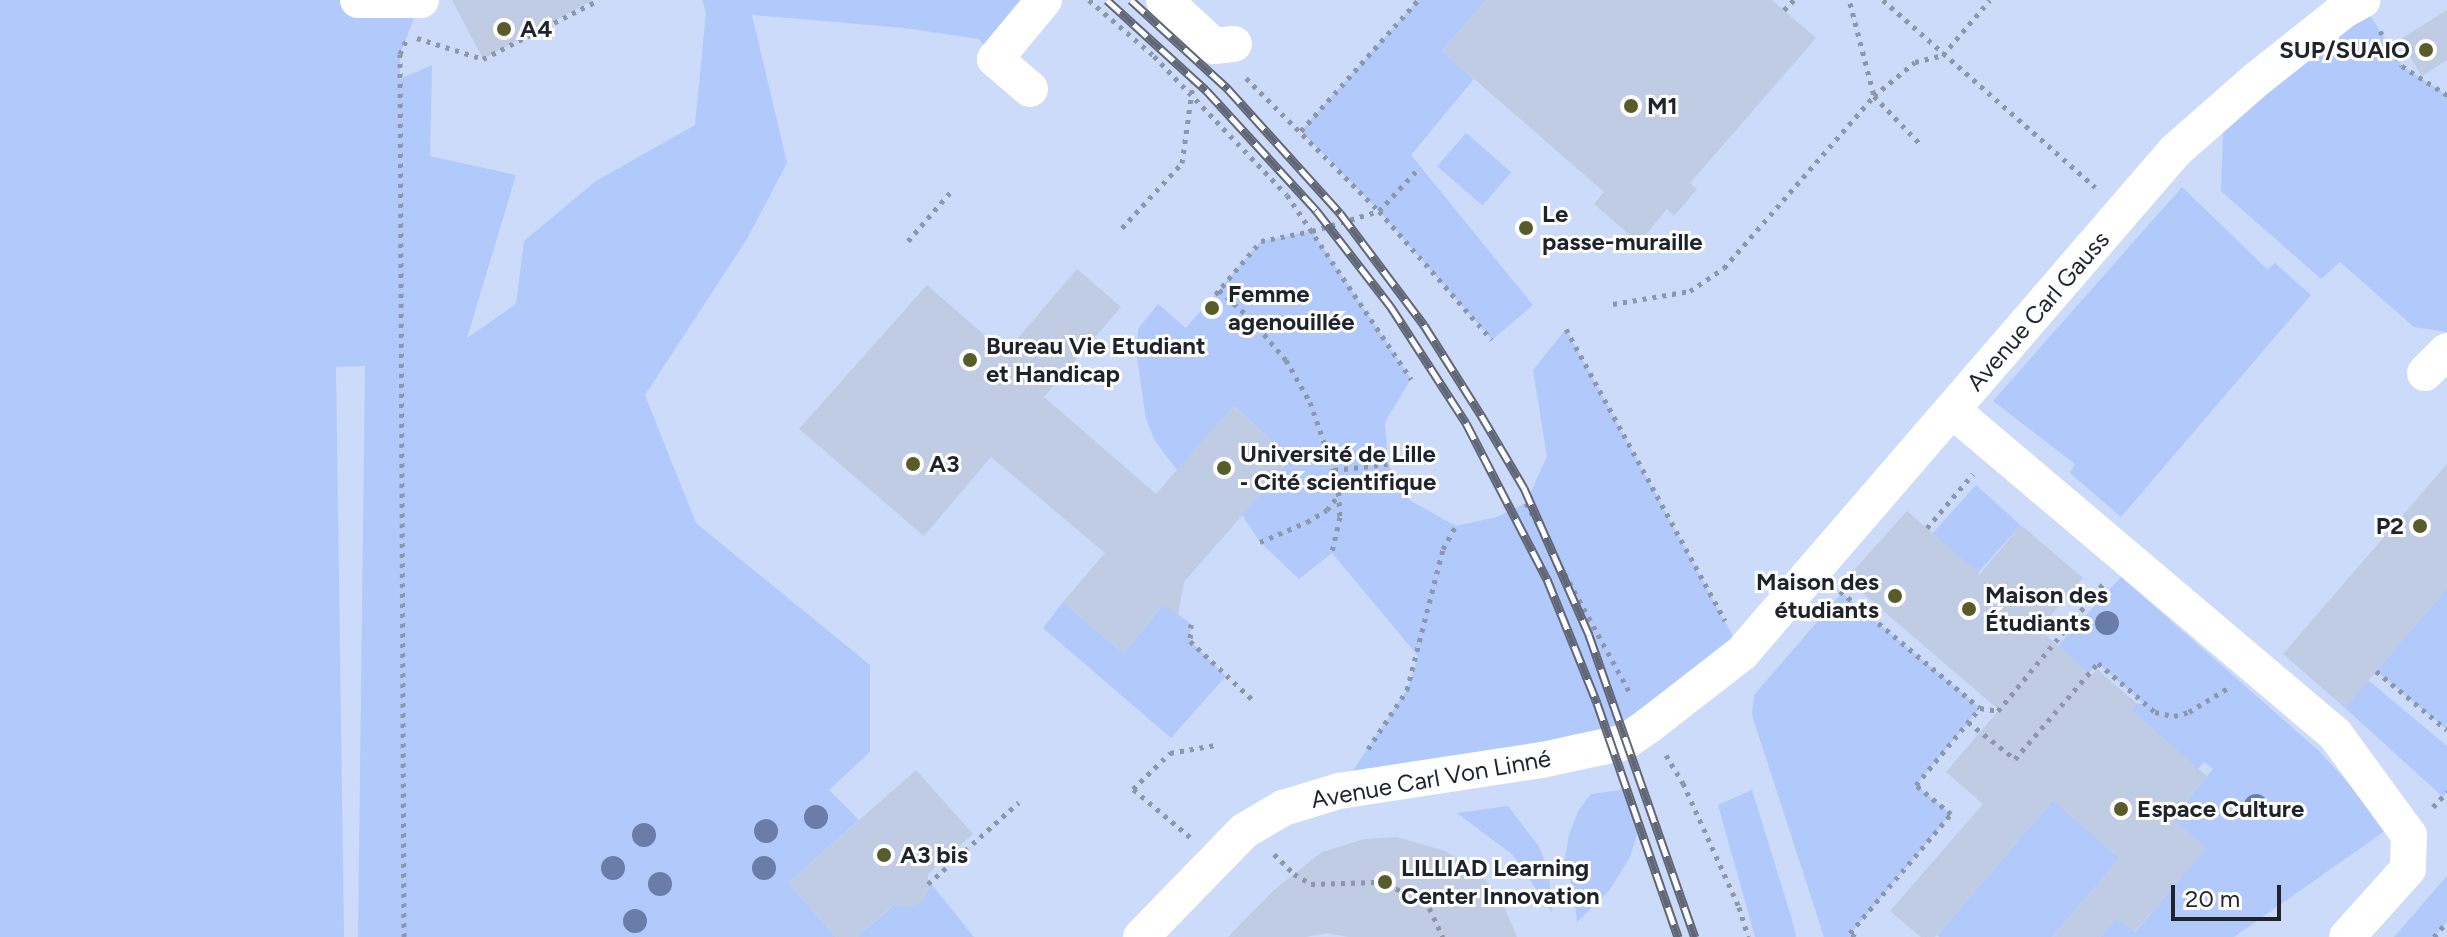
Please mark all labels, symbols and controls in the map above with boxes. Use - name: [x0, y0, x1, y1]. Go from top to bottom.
- place label: A4: [520, 15, 552, 43]
- marker: A4: [495, 20, 513, 38]
- place label: SUP/SUAIO: [2279, 36, 2410, 64]
- marker: SUP/SUAIO: [2417, 41, 2435, 59]
- place label: M1: [1647, 92, 1678, 120]
- marker: M1: [1622, 97, 1640, 115]
- place label: Le passe-muraille: [1542, 200, 1702, 256]
- marker: Le passe-muraille: [1517, 219, 1535, 237]
- street label: Avenue Carl Gauss: [1961, 225, 2115, 397]
- place label: Femme agenouillée: [1228, 280, 1354, 336]
- marker: Femme agenouillée: [1203, 299, 1221, 317]
- place label: Bureau Vie Etudiant et Handicap: [986, 332, 1206, 388]
- marker: Bureau Vie Etudiant et Handicap: [961, 351, 979, 369]
- place label: Université de Lille ‐ Cité scientifique: [1240, 440, 1436, 496]
- place label: A3: [929, 450, 959, 478]
- marker: A3: [904, 455, 922, 473]
- marker: Université de Lille ‐ Cité scientifique: [1215, 459, 1233, 477]
- place label: P2: [2376, 512, 2404, 540]
- marker: P2: [2411, 517, 2429, 535]
- place label: Maison des étudiants: [1756, 568, 1879, 624]
- place label: Maison des Étudiants: [1985, 581, 2108, 637]
- marker: Maison des étudiants: [1886, 587, 1904, 605]
- marker: Maison des Étudiants: [1960, 600, 1978, 618]
- street label: Avenue Carl Von Linné: [1309, 744, 1553, 814]
- place label: Espace Culture: [2137, 795, 2304, 823]
- marker: Espace Culture: [2112, 800, 2130, 818]
- place label: A3 bis: [900, 841, 968, 869]
- marker: A3 bis: [875, 846, 893, 864]
- place label: LILLIAD Learning Center Innovation: [1401, 854, 1600, 910]
- scale bar: [2175, 869, 2285, 919]
- marker: LILLIAD Learning Center Innovation: [1376, 873, 1394, 891]
- text: 20 m: [2185, 884, 2240, 913]

